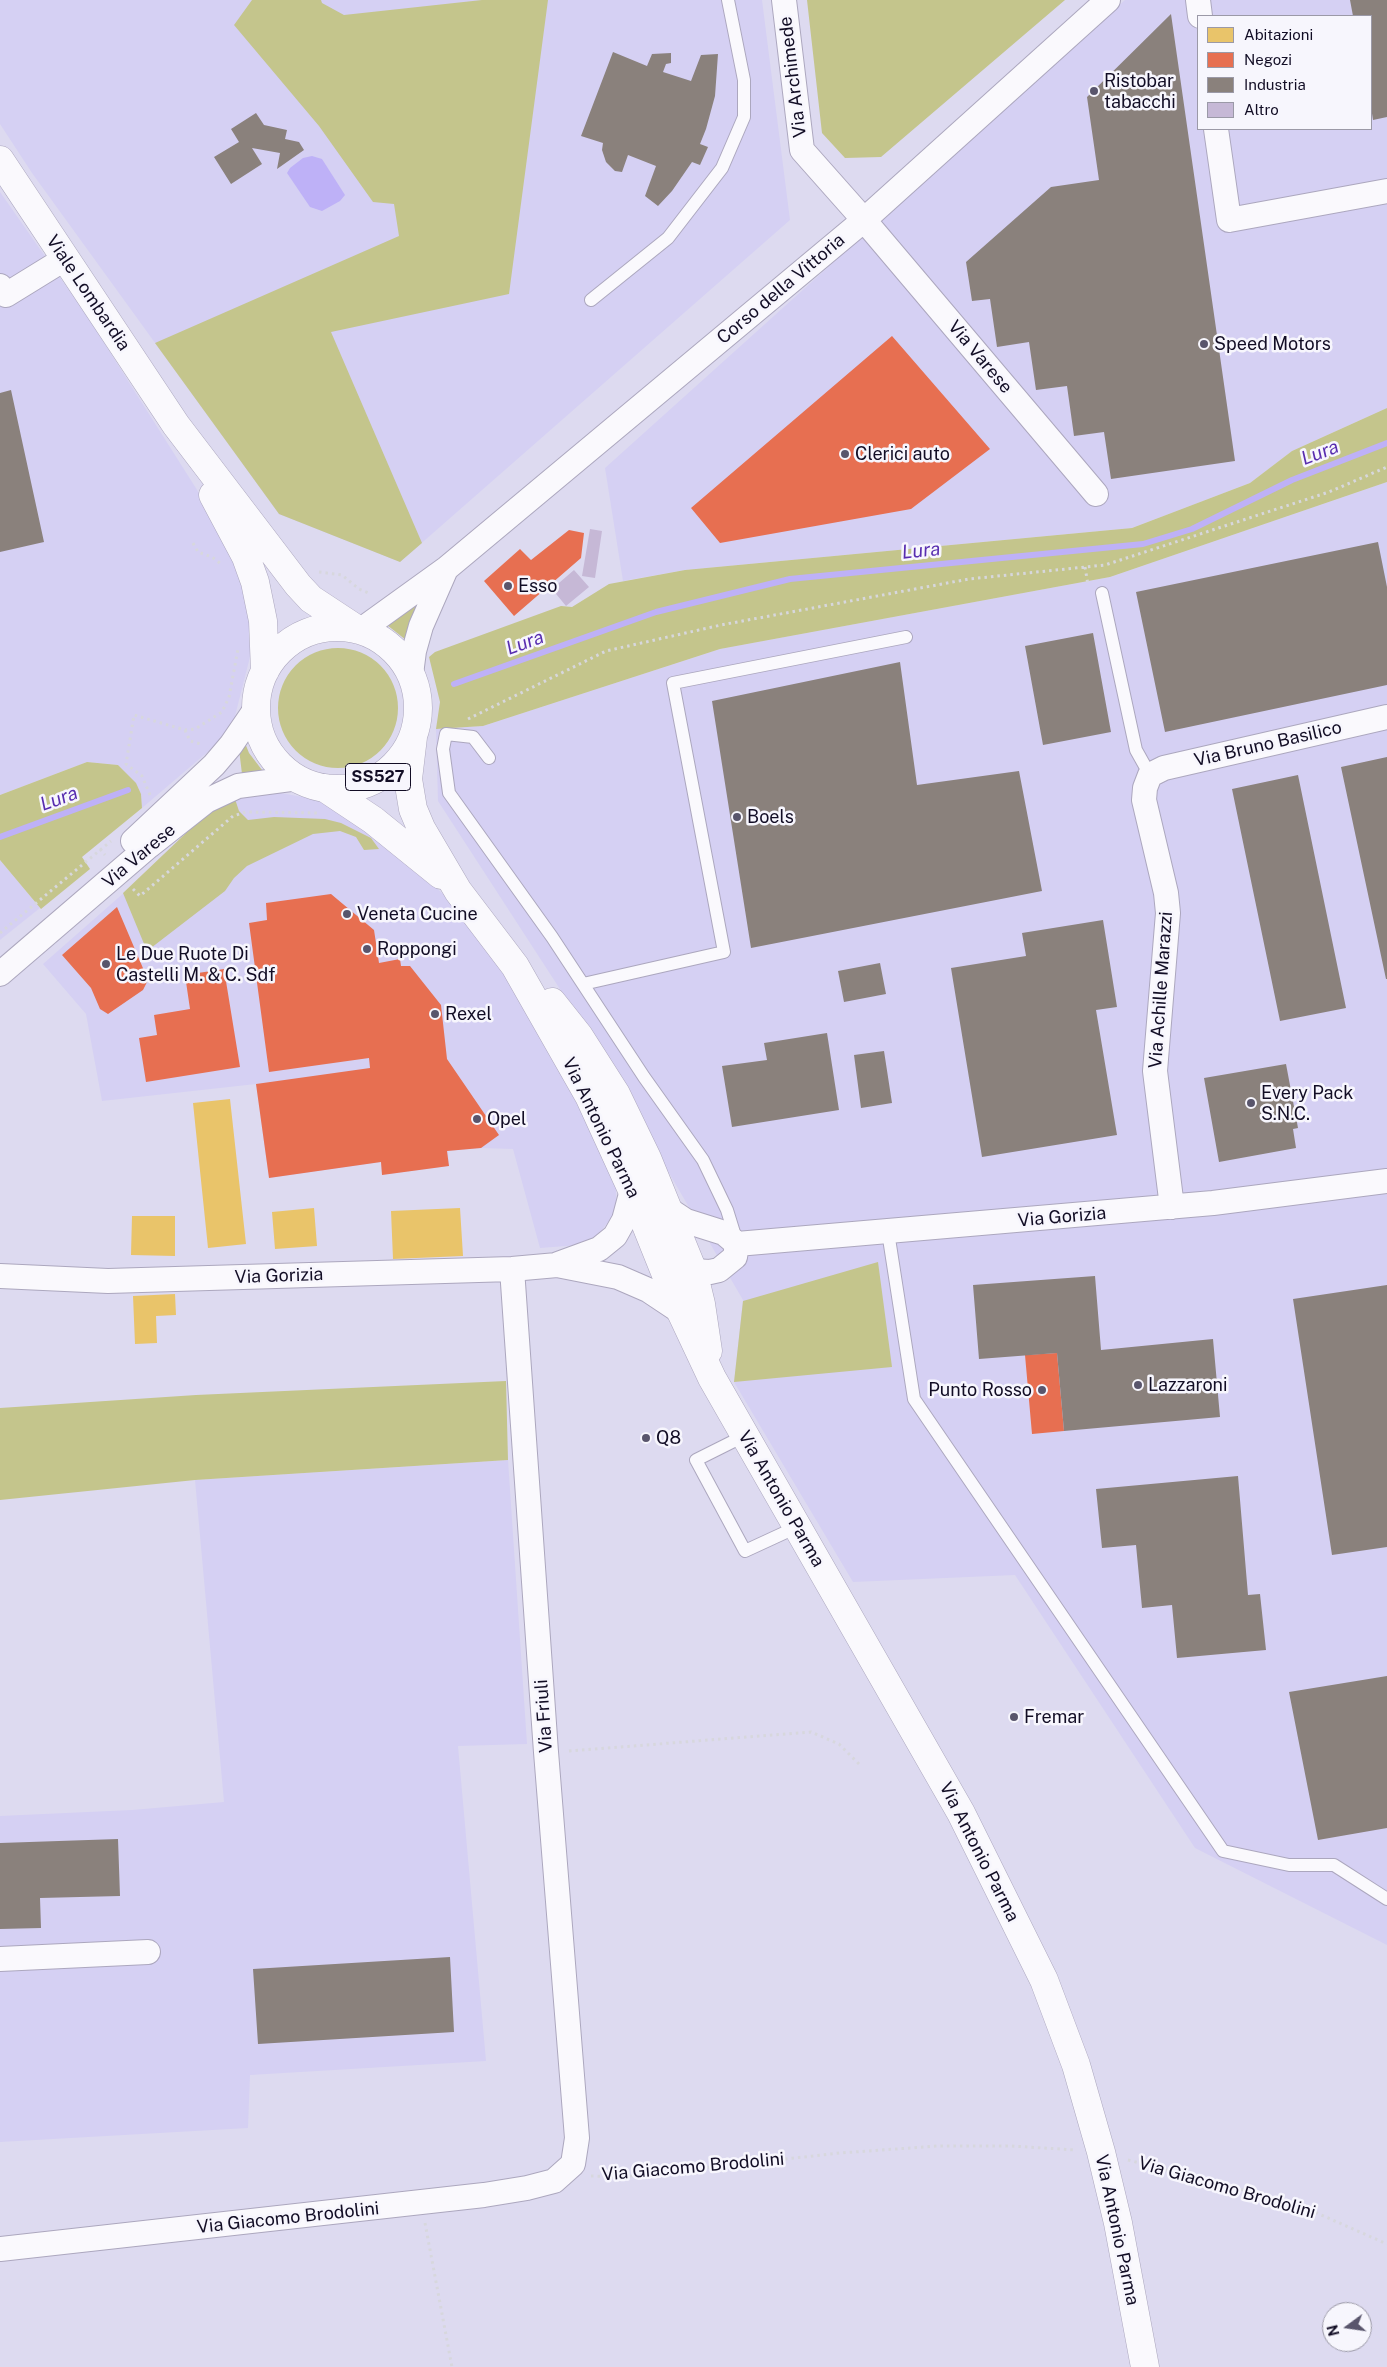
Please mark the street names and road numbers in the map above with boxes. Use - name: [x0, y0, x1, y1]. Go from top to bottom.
- street label: Via Archimede: [775, 15, 811, 139]
- street label: Corso della Vittoria: [713, 229, 849, 349]
- street label: Viale Lombardia: [41, 231, 135, 355]
- street label: Via Varese: [943, 316, 1017, 398]
- street label: Via Bruno Basilico: [1192, 717, 1344, 771]
- road number: SS527: [346, 764, 410, 790]
- street label: Via Varese: [98, 819, 180, 893]
- street label: Via Achille Marazzi: [1145, 911, 1177, 1069]
- street label: Via Antonio Parma: [558, 1054, 644, 1202]
- street label: Via Gorizia: [1017, 1202, 1107, 1232]
- street label: Via Gorizia: [234, 1264, 324, 1288]
- street label: Via Antonio Parma: [733, 1427, 829, 1571]
- street label: Via Friuli: [531, 1679, 557, 1753]
- street label: Via Antonio Parma: [934, 1779, 1024, 1925]
- street label: Via Giacomo Brodolini: [601, 2148, 785, 2186]
- street label: Via Giacomo Brodolini: [1136, 2152, 1318, 2224]
- street label: Via Antonio Parma: [1090, 2153, 1144, 2307]
- street label: Via Giacomo Brodolini: [196, 2198, 380, 2238]

